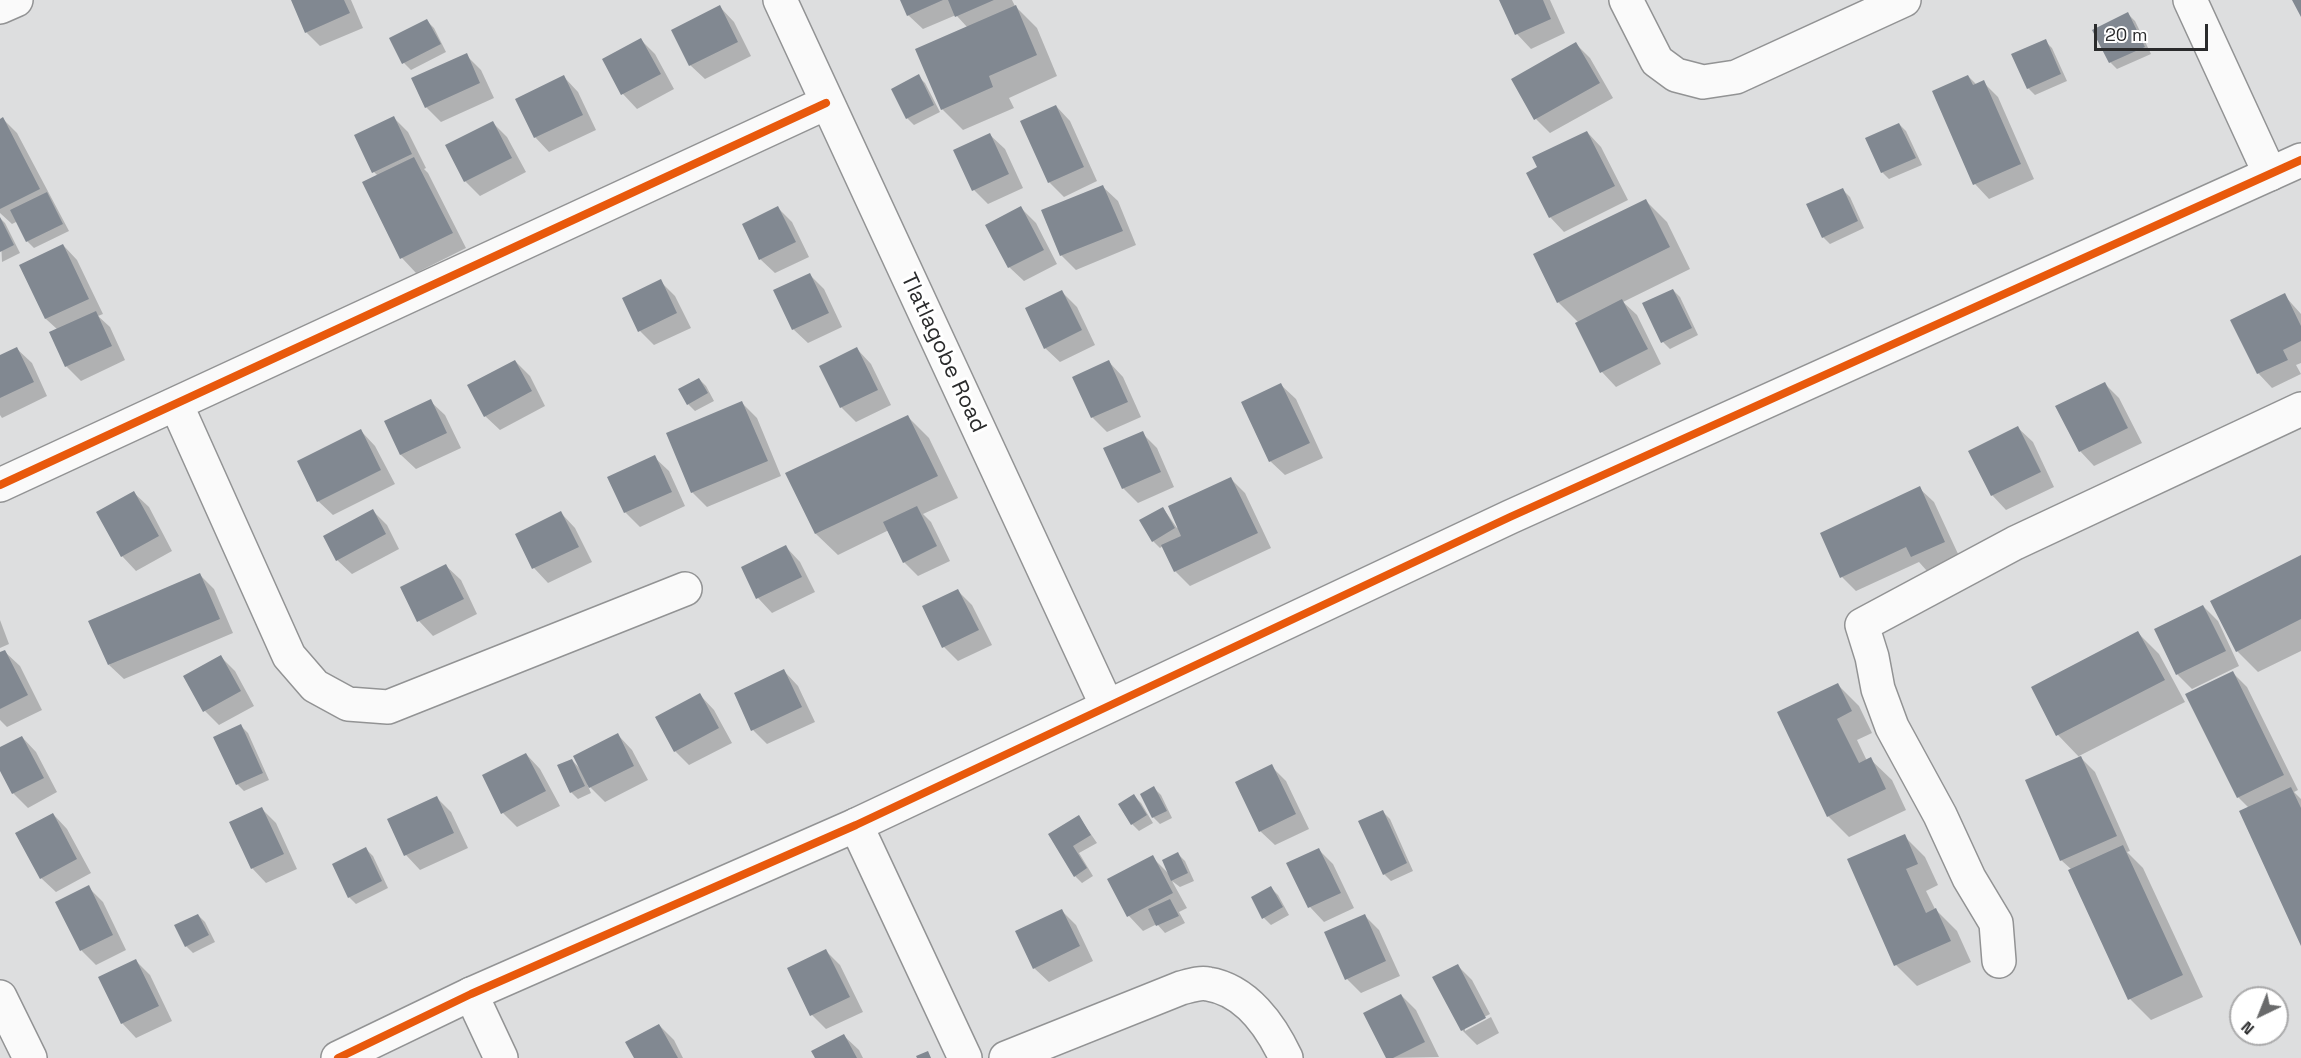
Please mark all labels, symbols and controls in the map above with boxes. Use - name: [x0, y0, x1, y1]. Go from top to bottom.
- scale bar: [2097, 12, 2211, 50]
- text: 20 m: [2105, 23, 2148, 46]
- street label: Tlatlagobe Road: [895, 269, 991, 437]
- north arrow: [2229, 986, 2289, 1046]
- text: N: [2237, 1017, 2259, 1039]

